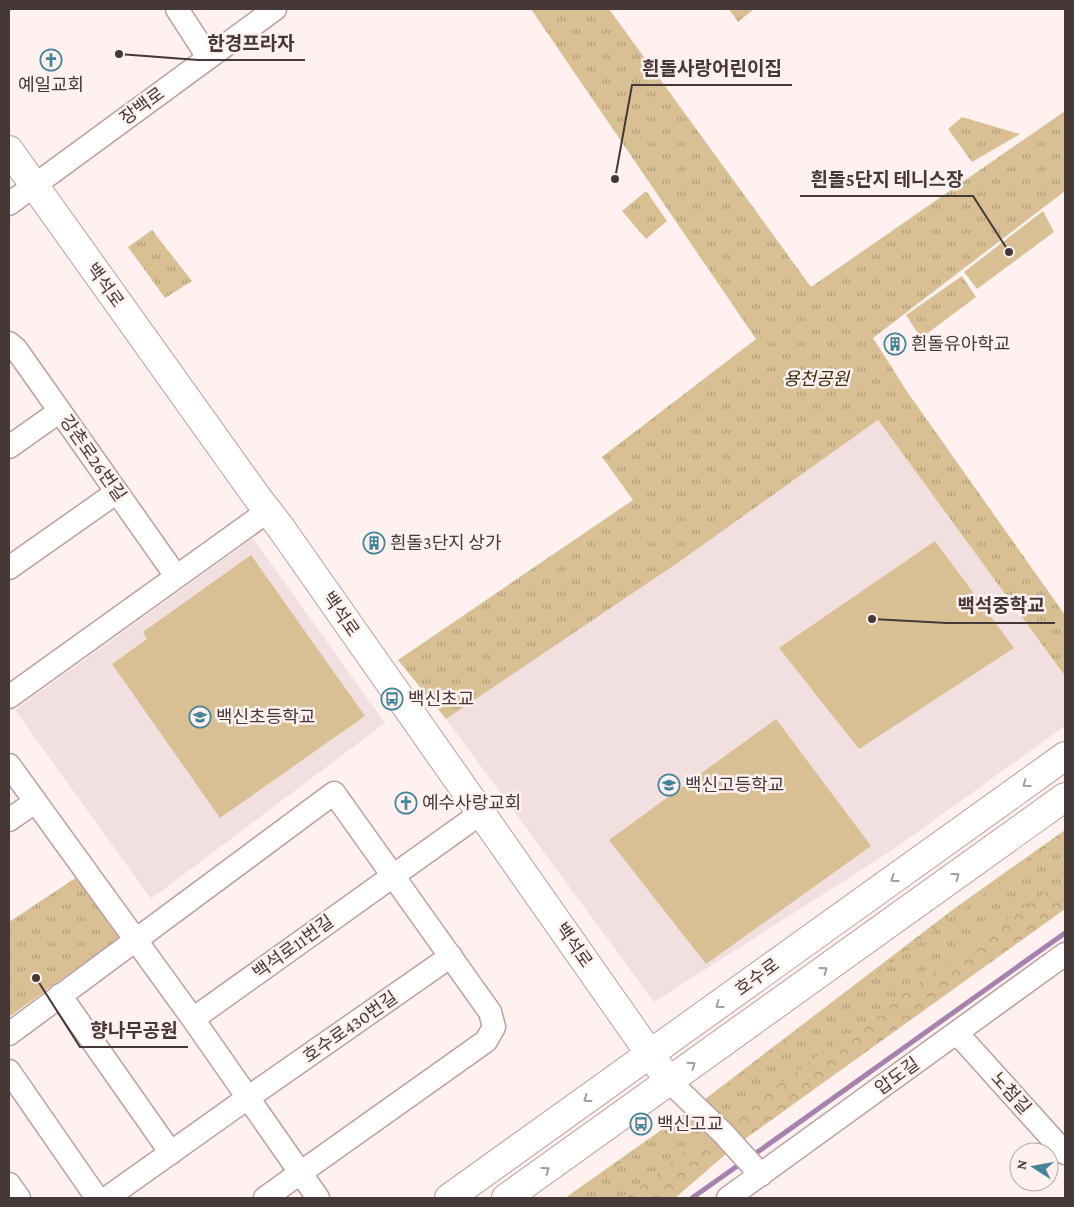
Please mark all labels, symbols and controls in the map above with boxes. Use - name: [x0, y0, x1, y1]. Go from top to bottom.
- callout: 한경프라자: [198, 26, 305, 60]
- text: 한경프라자: [207, 33, 295, 54]
- church icon: 예일교회: [39, 48, 63, 72]
- callout: 흰돌사랑어린이집: [632, 51, 792, 85]
- text: 흰돌사랑어린이집: [642, 58, 782, 79]
- place label: 예일교회: [18, 75, 84, 95]
- street label: 장백로: [116, 83, 168, 129]
- callout: 흰돌5단지 테니스장: [800, 162, 973, 196]
- text: 흰돌5단지 테니스장: [811, 169, 963, 190]
- street label: 백석로: [82, 259, 128, 311]
- building icon: 흰돌유아학교: [883, 332, 907, 356]
- place label: 흰돌유아학교: [911, 334, 1010, 354]
- park label: 용천공원: [783, 369, 851, 389]
- street label: 강촌로26번길: [56, 411, 130, 505]
- building icon: 흰돌3단지 상가: [362, 531, 386, 555]
- place label: 흰돌3단지 상가: [390, 533, 502, 553]
- street label: 백석로: [319, 588, 363, 640]
- callout: 백석중학교: [947, 589, 1055, 623]
- text: 백석중학교: [957, 595, 1045, 616]
- bus stop icon: 백신초교: [380, 687, 404, 711]
- place label: 백신초교: [408, 689, 474, 709]
- school or university icon: 백신초등학교: [188, 705, 212, 729]
- place label: 백신초등학교: [216, 707, 315, 727]
- school or university icon: 백신고등학교: [657, 773, 681, 797]
- place label: 백신고등학교: [685, 775, 784, 795]
- one-way arrow: [1022, 778, 1032, 787]
- church icon: 예수사랑교회: [394, 791, 418, 815]
- place label: 예수사랑교회: [422, 793, 521, 813]
- one-way arrow: [890, 873, 900, 882]
- one-way arrow: [950, 873, 960, 882]
- street label: 백석로11번길: [249, 911, 337, 983]
- street label: 백석로: [552, 919, 596, 971]
- street label: 호수로: [731, 954, 783, 1000]
- one-way arrow: [818, 967, 828, 976]
- street label: 호수로430번길: [299, 987, 401, 1067]
- one-way arrow: [715, 999, 725, 1008]
- callout: 향나무공원: [80, 1013, 188, 1047]
- text: 향나무공원: [90, 1020, 178, 1041]
- street label: 압도길: [871, 1053, 923, 1099]
- one-way arrow: [686, 1062, 696, 1071]
- street label: 노첨길: [987, 1068, 1035, 1118]
- one-way arrow: [583, 1093, 593, 1102]
- bus stop icon: 백신고교: [629, 1112, 653, 1136]
- place label: 백신고교: [657, 1114, 723, 1134]
- north arrow: [1009, 1142, 1059, 1192]
- text: N: [1012, 1158, 1030, 1171]
- one-way arrow: [540, 1167, 550, 1176]

